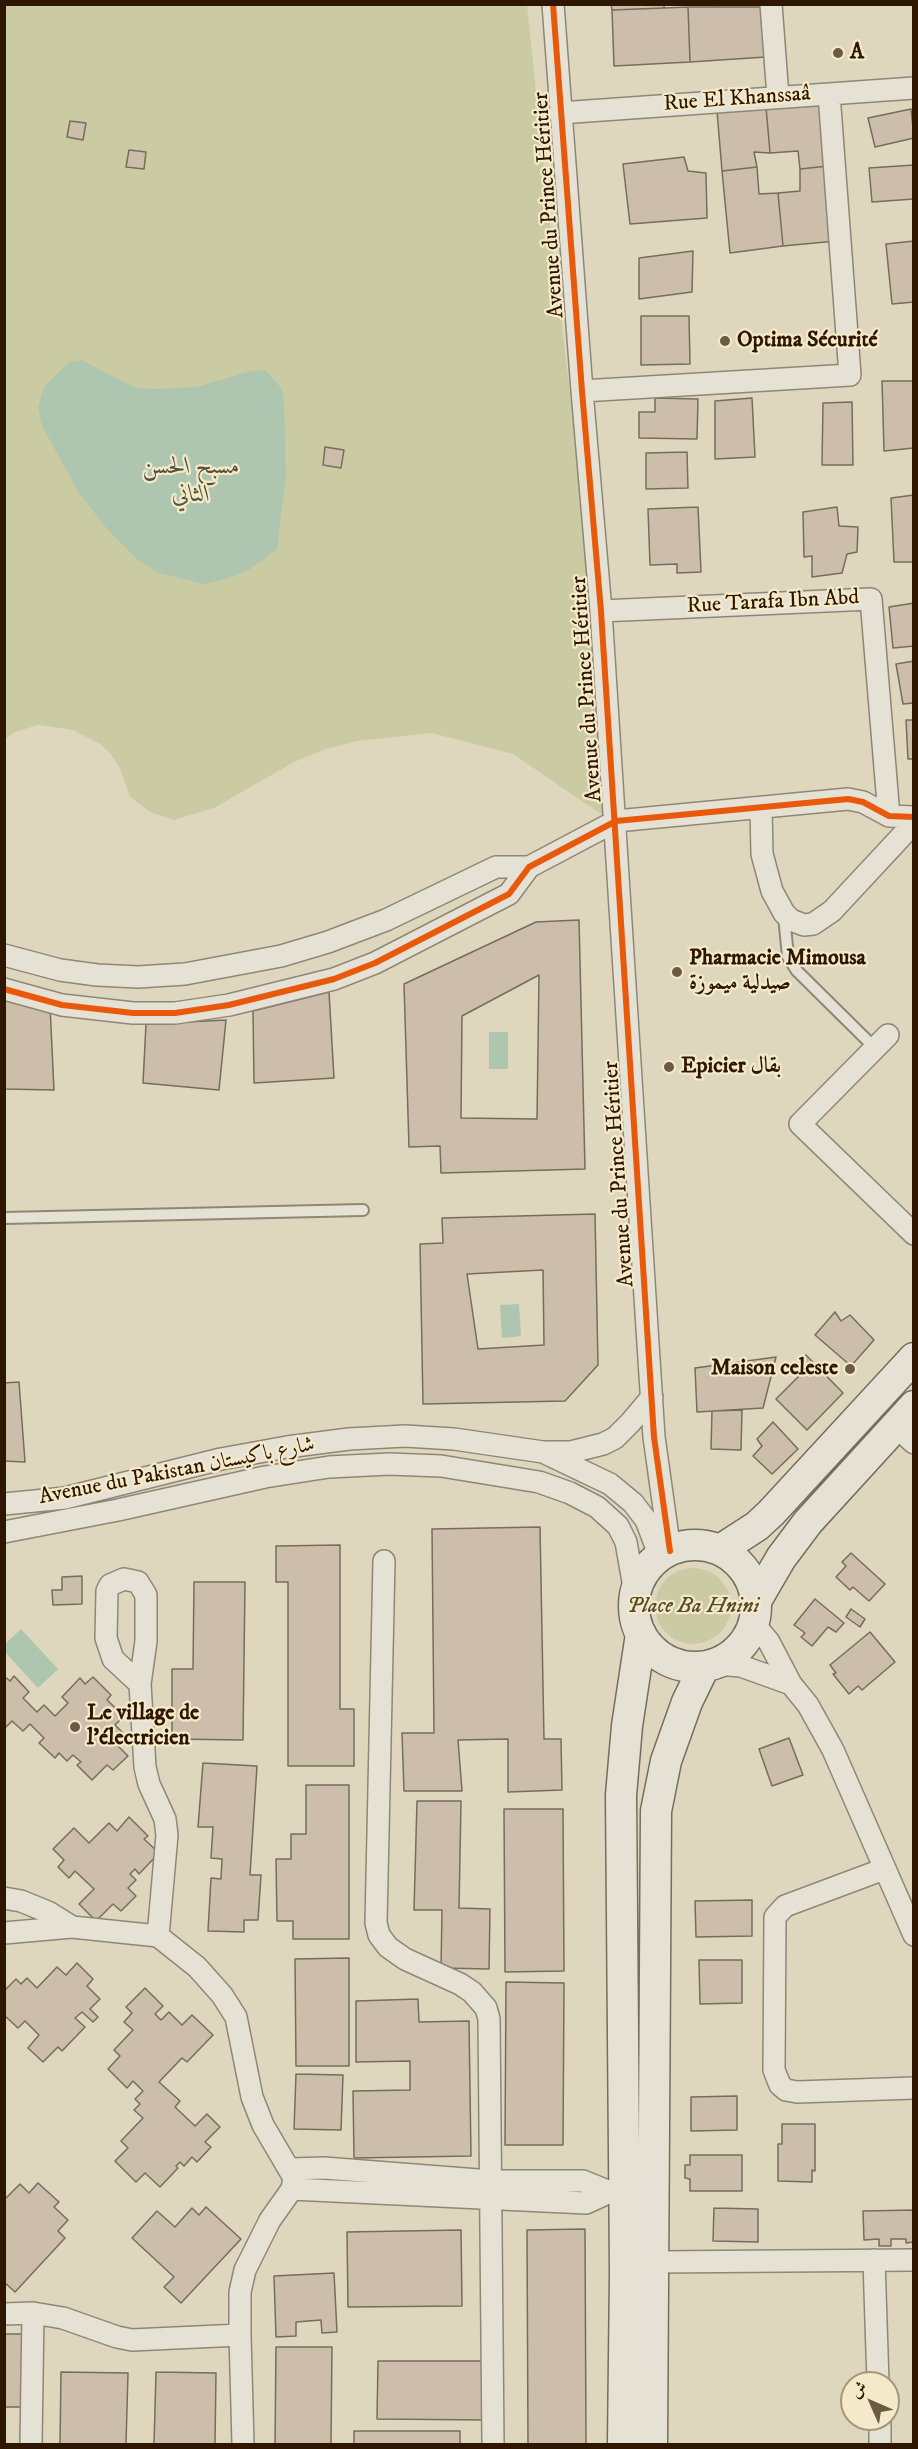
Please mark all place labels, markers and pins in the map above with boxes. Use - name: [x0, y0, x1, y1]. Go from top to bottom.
- place label: A: [850, 40, 864, 66]
- marker: A: [831, 46, 845, 60]
- place label: Optima Sécurité: [737, 328, 878, 354]
- marker: Optima Sécurité: [718, 334, 732, 348]
- place label: Pharmacie Mimousa صيدلية ميموزة: [689, 946, 866, 998]
- marker: Pharmacie Mimousa صيدلية ميموزة: [670, 965, 684, 979]
- place label: Epicier بقال: [681, 1054, 781, 1080]
- marker: Epicier بقال: [662, 1060, 676, 1074]
- place label: Maison celeste: [711, 1356, 838, 1382]
- marker: Maison celeste: [843, 1362, 857, 1376]
- place label: Le village de l'électricien: [87, 1701, 199, 1753]
- marker: Le village de l'électricien: [68, 1720, 82, 1734]

